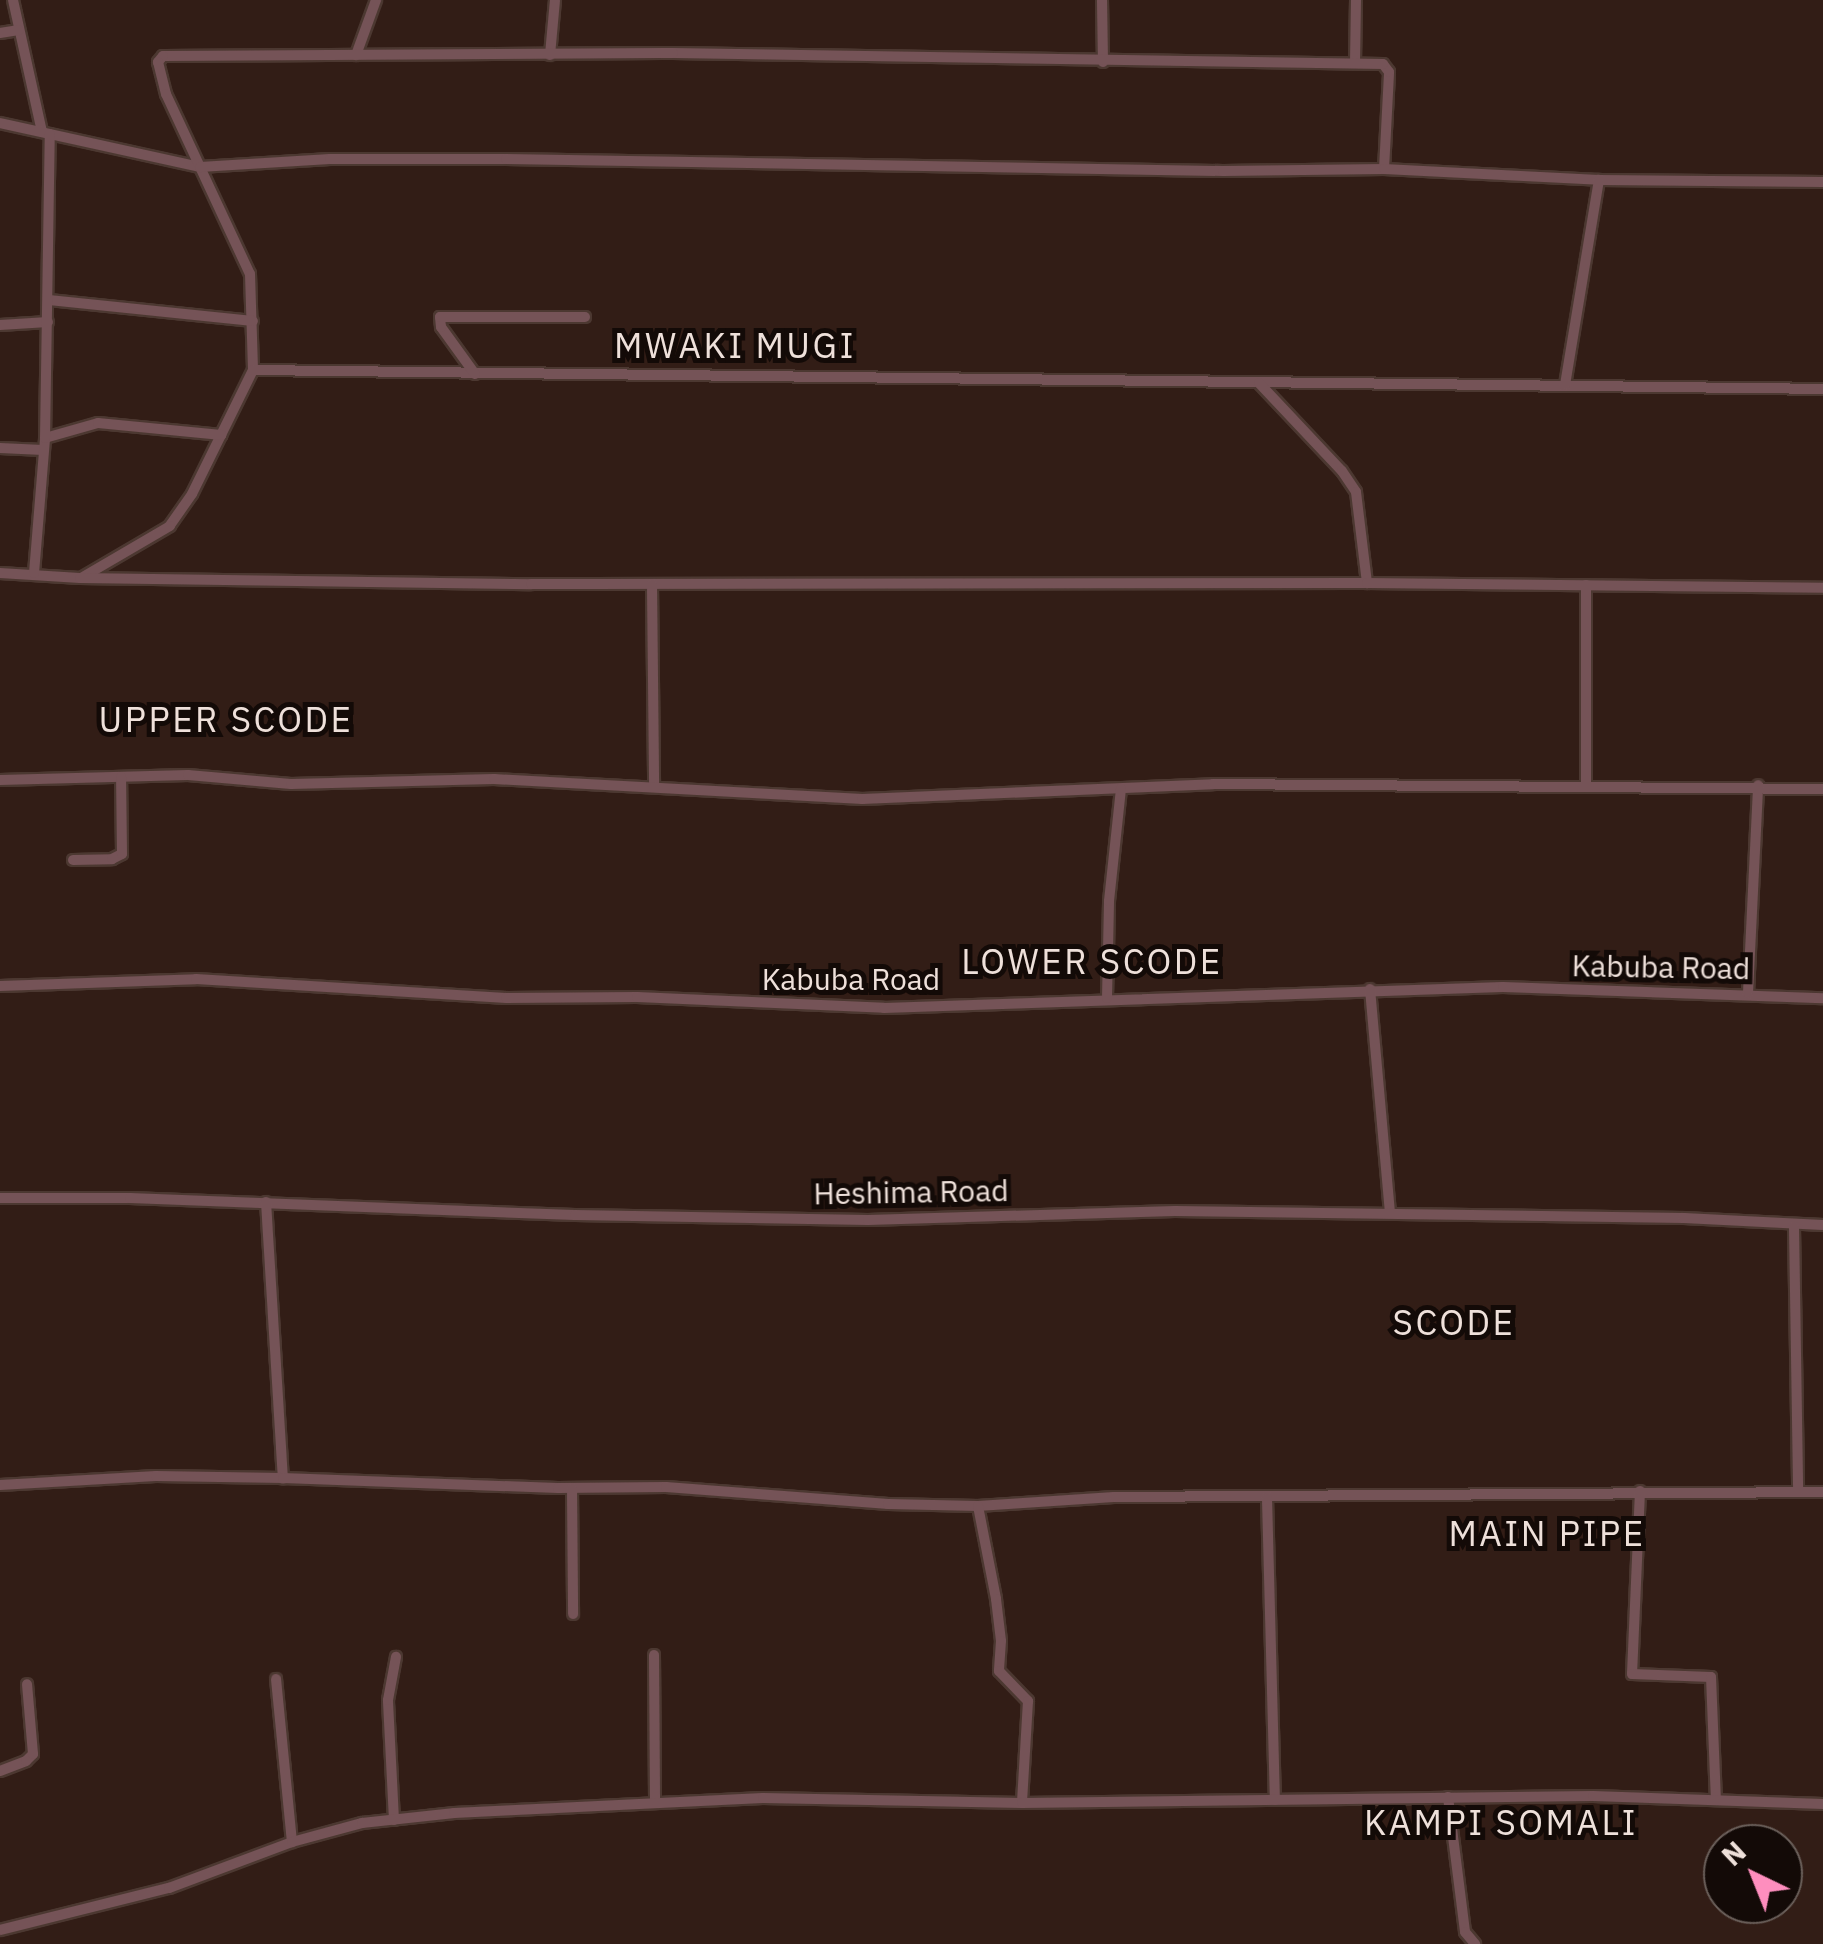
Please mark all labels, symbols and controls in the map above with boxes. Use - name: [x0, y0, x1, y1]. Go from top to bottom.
- district label: MWAKI MUGI: [614, 324, 856, 366]
- district label: UPPER SCODE: [99, 698, 353, 740]
- district label: LOWER SCODE: [961, 940, 1223, 982]
- street label: Kabuba Road: [1571, 947, 1751, 987]
- street label: Kabuba Road: [762, 961, 940, 997]
- street label: Heshima Road: [813, 1172, 1009, 1212]
- district label: SCODE: [1393, 1301, 1515, 1343]
- district label: MAIN PIPE: [1448, 1512, 1646, 1554]
- district label: KAMPI SOMALI: [1364, 1801, 1638, 1843]
- north arrow: [1703, 1824, 1803, 1924]
- text: N: [1714, 1833, 1754, 1874]

